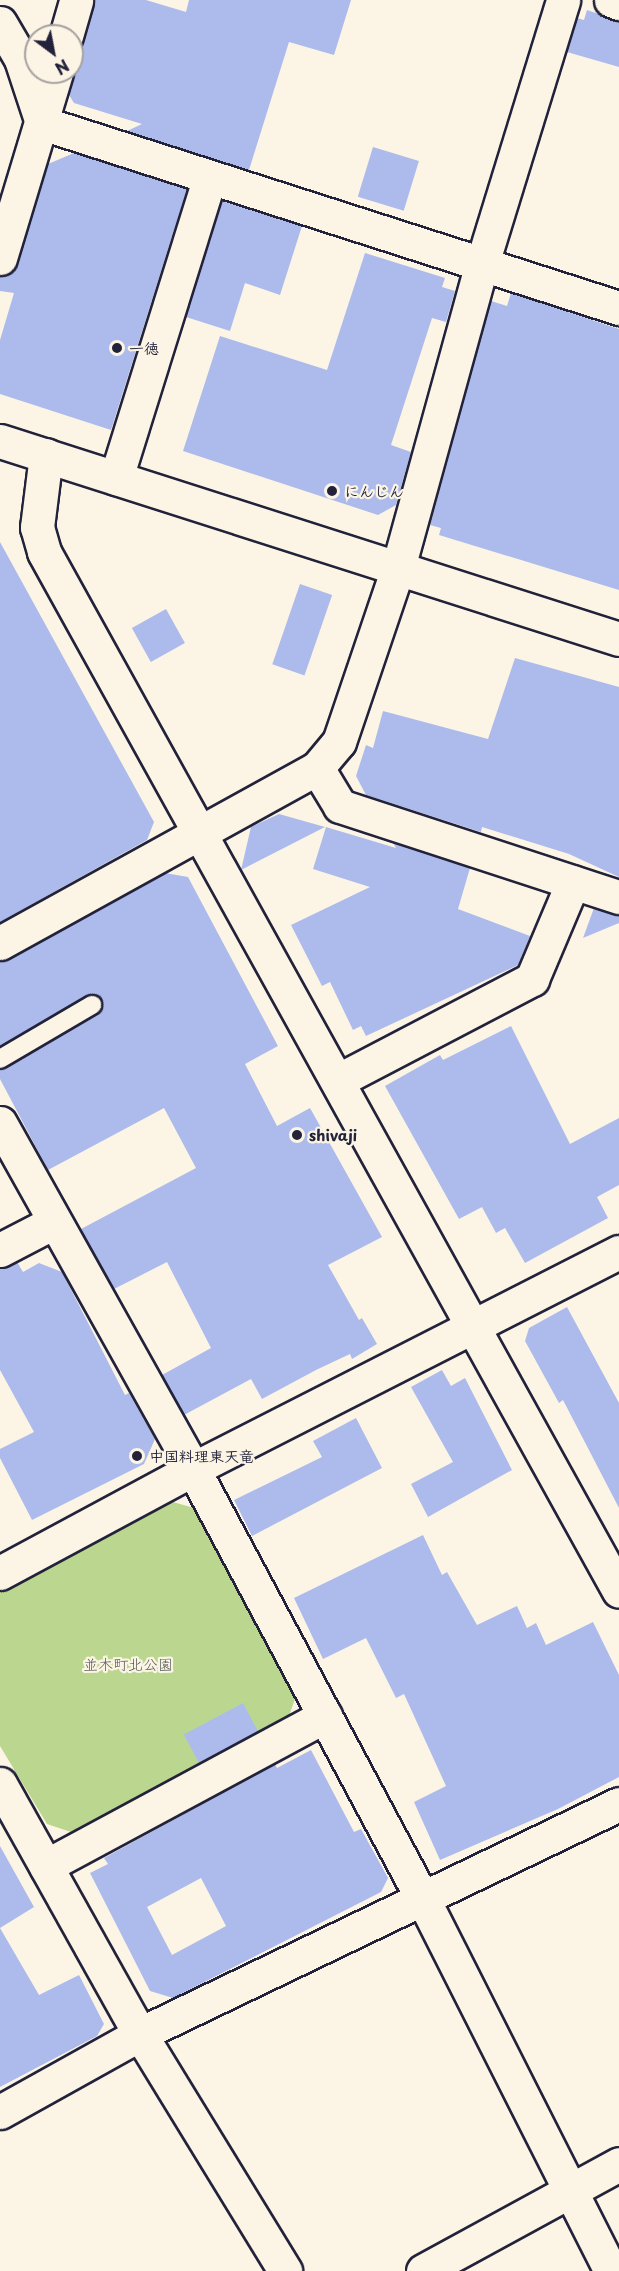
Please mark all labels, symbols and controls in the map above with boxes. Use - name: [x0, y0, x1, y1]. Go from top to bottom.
- north arrow: [24, 24, 84, 84]
- text: N: [51, 54, 74, 81]
- place label: 一徳: [129, 339, 159, 357]
- marker: 一徳: [110, 341, 124, 355]
- place label: にんじん: [344, 482, 404, 500]
- marker: にんじん: [325, 484, 339, 498]
- place label: shivaji: [309, 1126, 357, 1144]
- marker: shivaji: [290, 1128, 304, 1142]
- place label: 中国料理東天竜: [149, 1447, 254, 1465]
- marker: 中国料理東天竜: [130, 1449, 144, 1463]
- park label: 並木町北公園: [83, 1655, 173, 1673]

